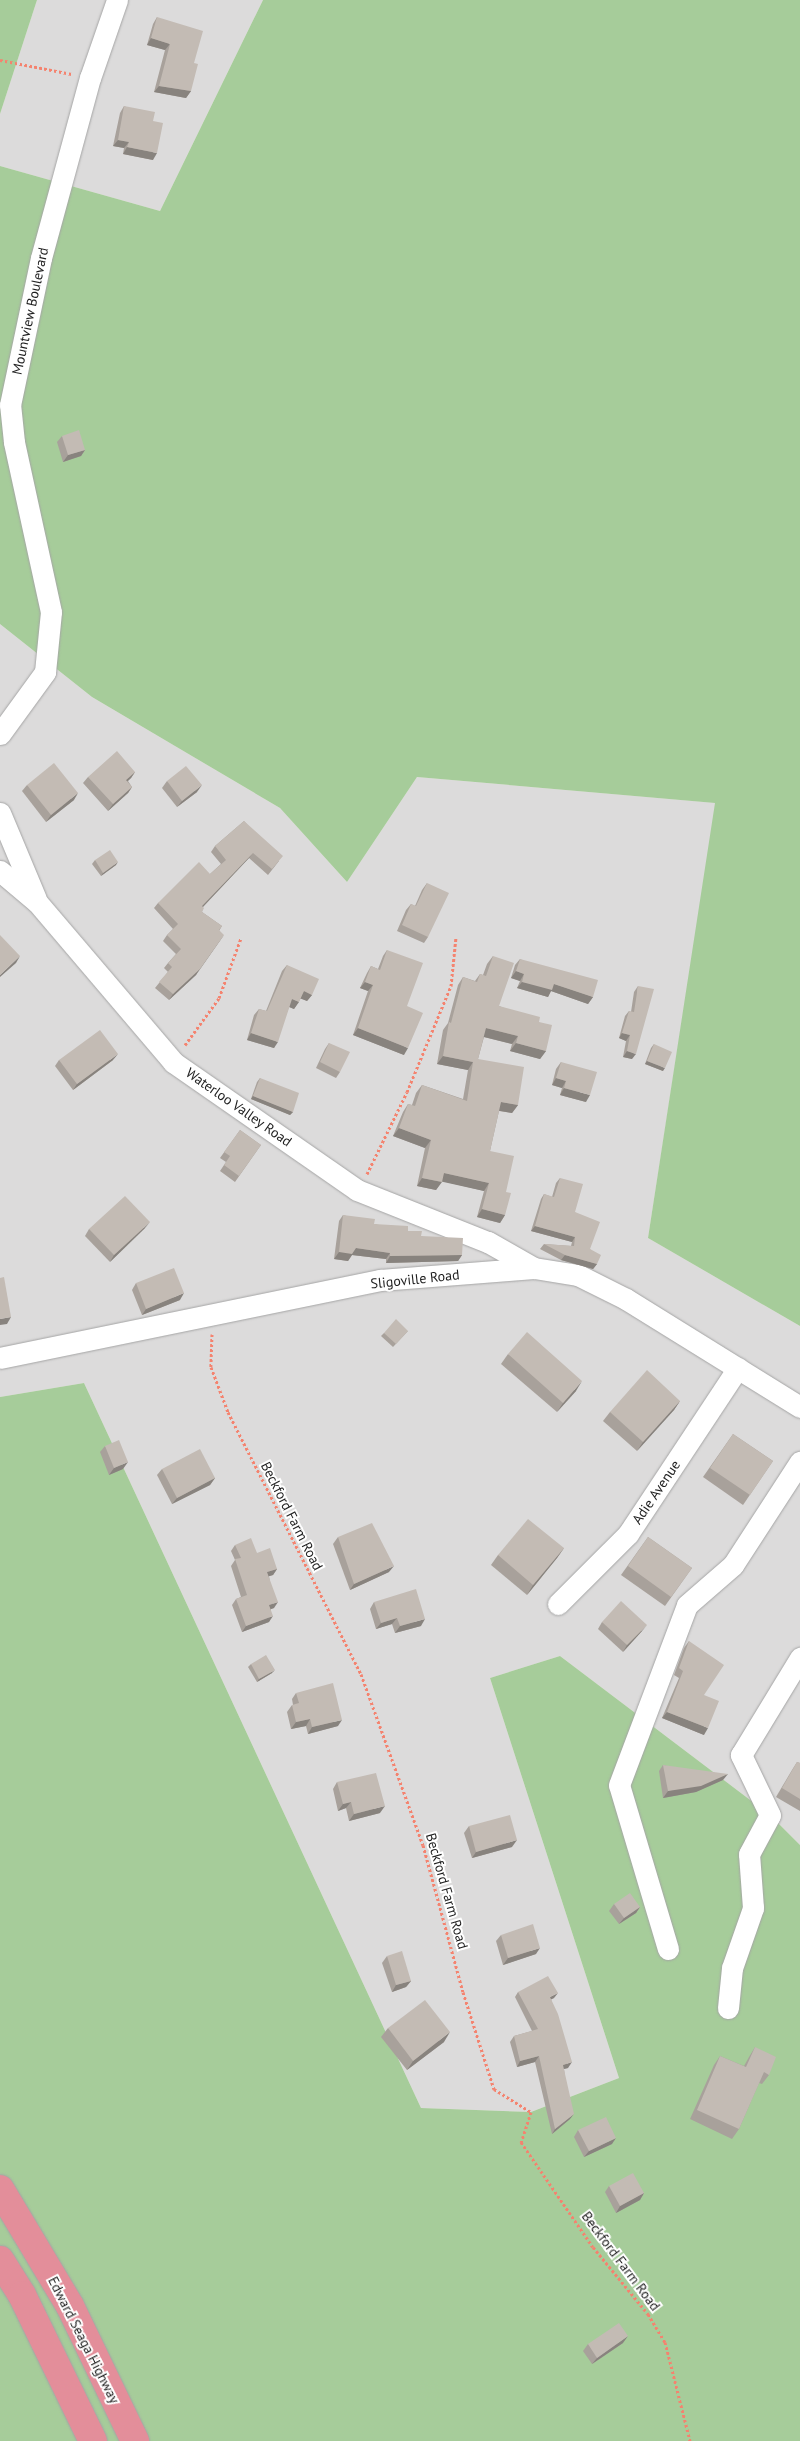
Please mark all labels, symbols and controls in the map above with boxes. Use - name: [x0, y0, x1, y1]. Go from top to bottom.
- street label: Mountview Boulevard: [8, 246, 52, 376]
- street label: Waterloo Valley Road: [182, 1064, 296, 1150]
- street label: Sligoville Road: [370, 1266, 460, 1292]
- street label: Adie Avenue: [628, 1457, 684, 1527]
- street label: Beckford Farm Road: [257, 1459, 327, 1573]
- street label: Beckford Farm Road: [422, 1831, 472, 1951]
- street label: Beckford Farm Road: [578, 2208, 664, 2314]
- street label: Edward Seaga Highway: [45, 2274, 123, 2406]

